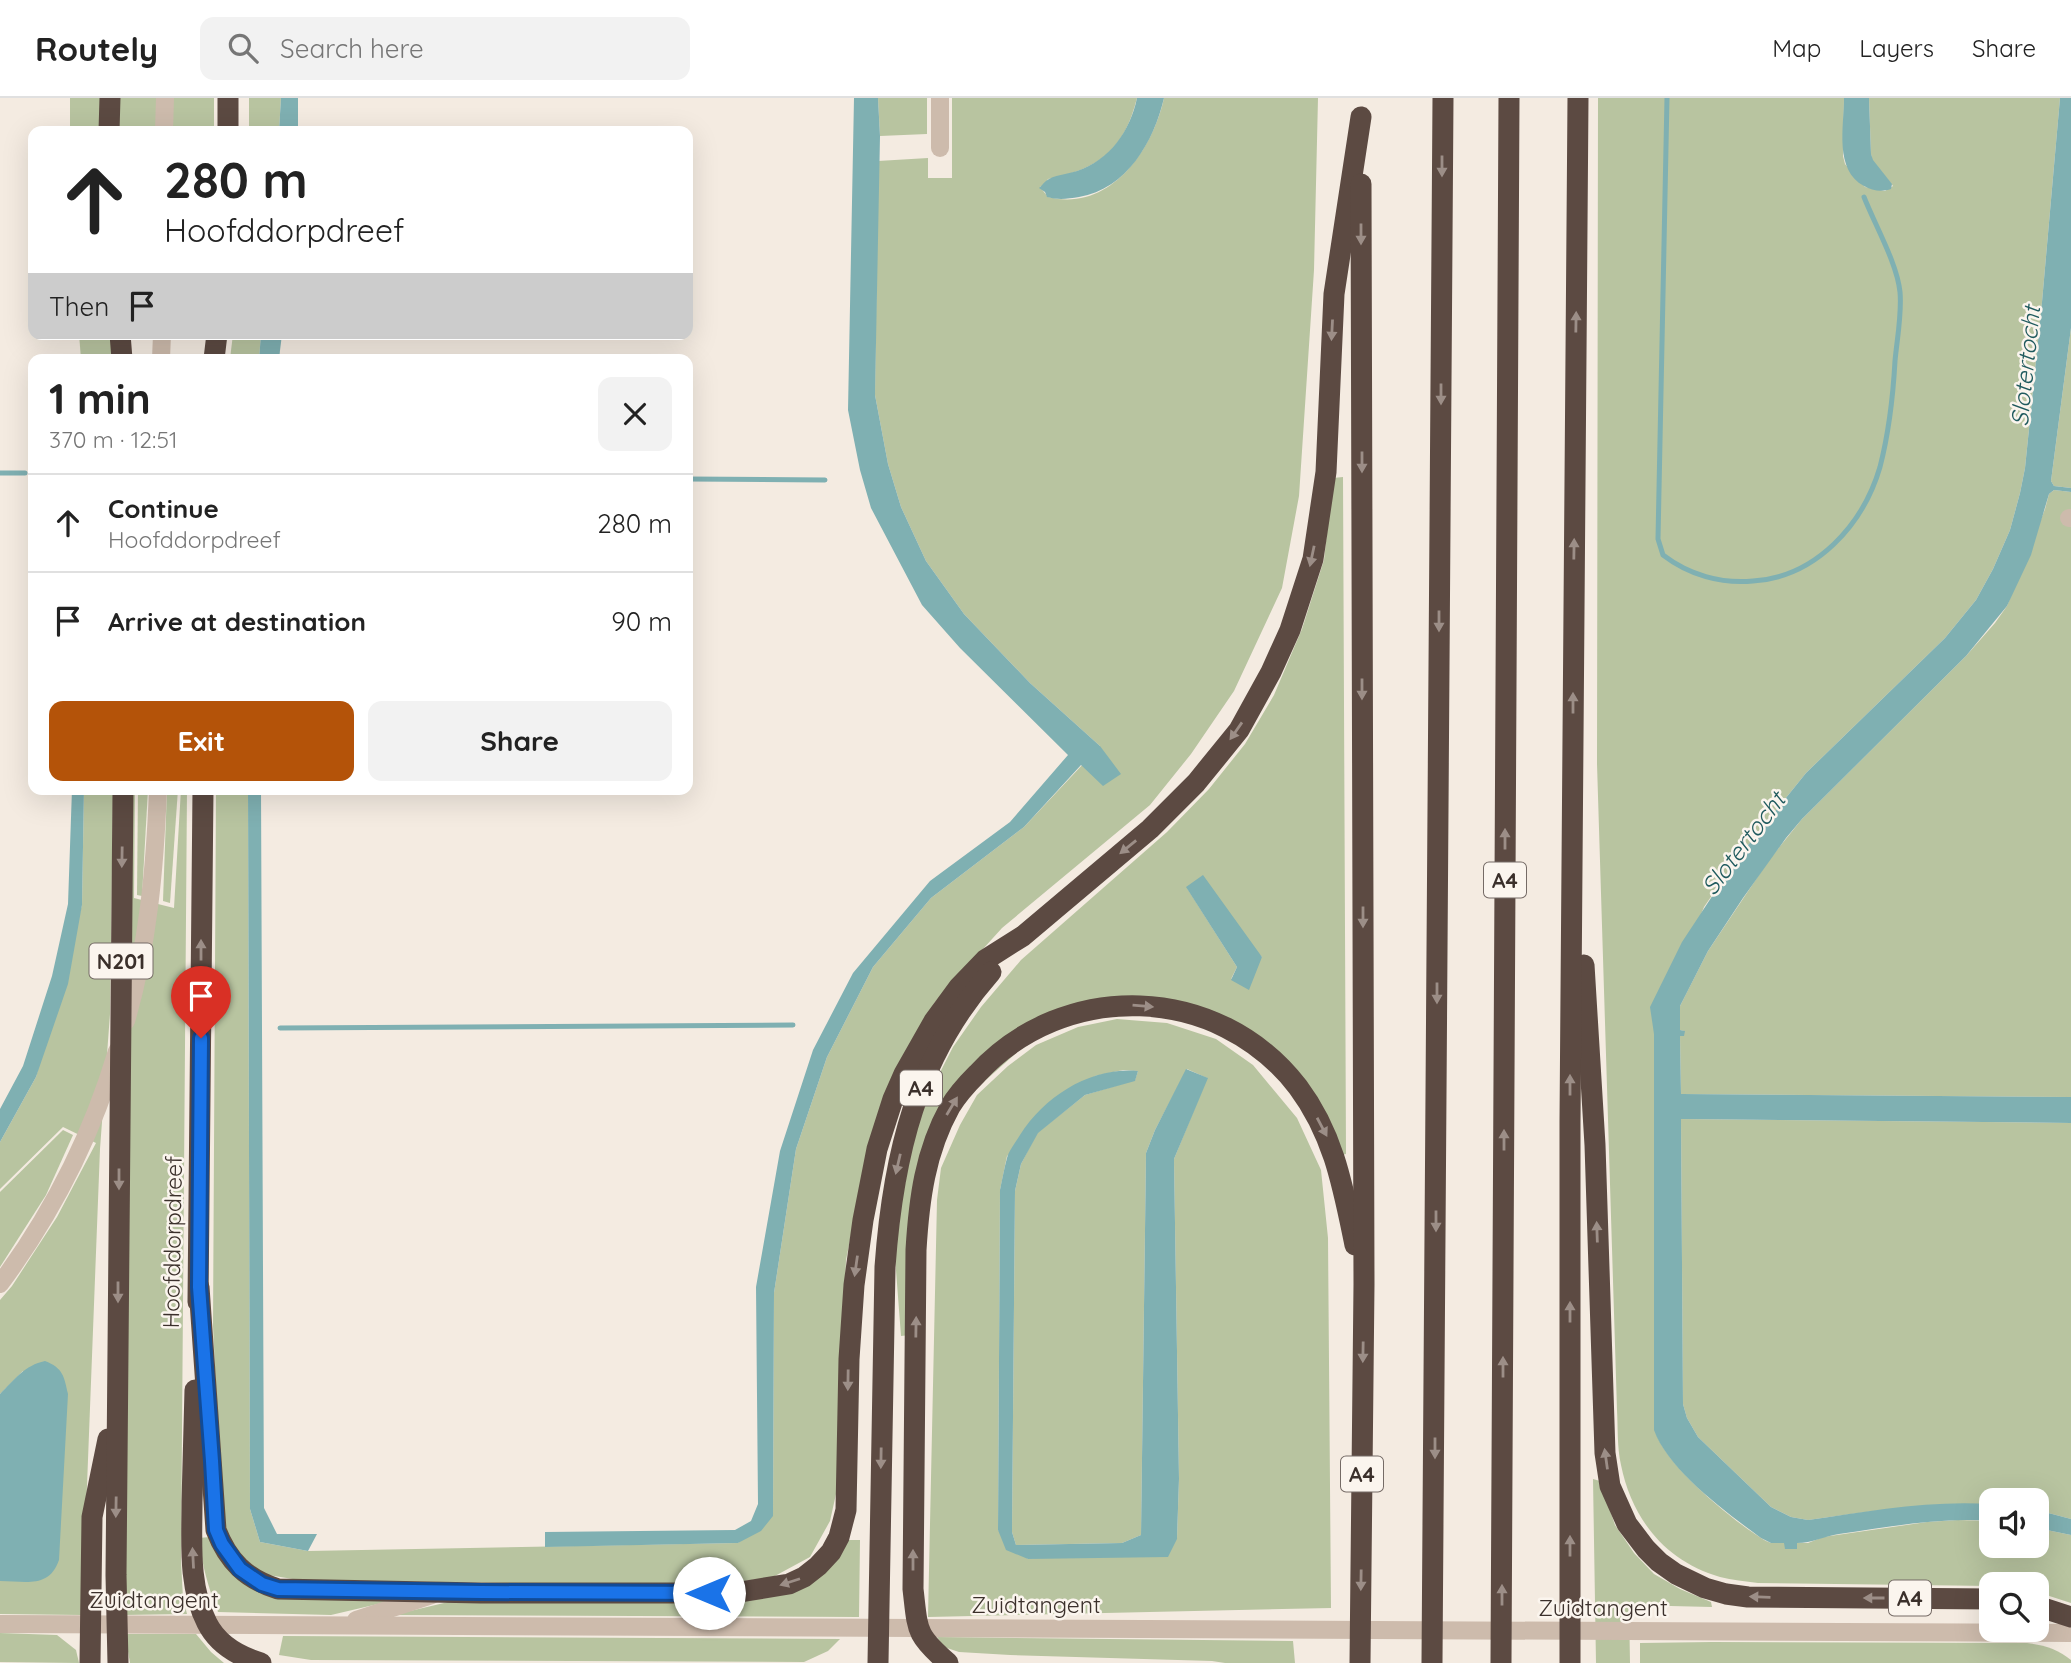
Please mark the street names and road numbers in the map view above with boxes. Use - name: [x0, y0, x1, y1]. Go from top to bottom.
- road number: A4: [1484, 862, 1526, 898]
- road number: N201: [90, 944, 152, 978]
- road number: A4: [900, 1070, 942, 1105]
- street label: Hoofddorpdreef: [156, 1155, 188, 1329]
- road number: A4: [1341, 1456, 1383, 1492]
- road number: A4: [1889, 1580, 1931, 1616]
- street label: Zuidtangent: [89, 1585, 219, 1614]
- street label: Zuidtangent: [971, 1590, 1101, 1619]
- street label: Zuidtangent: [1538, 1593, 1668, 1622]

